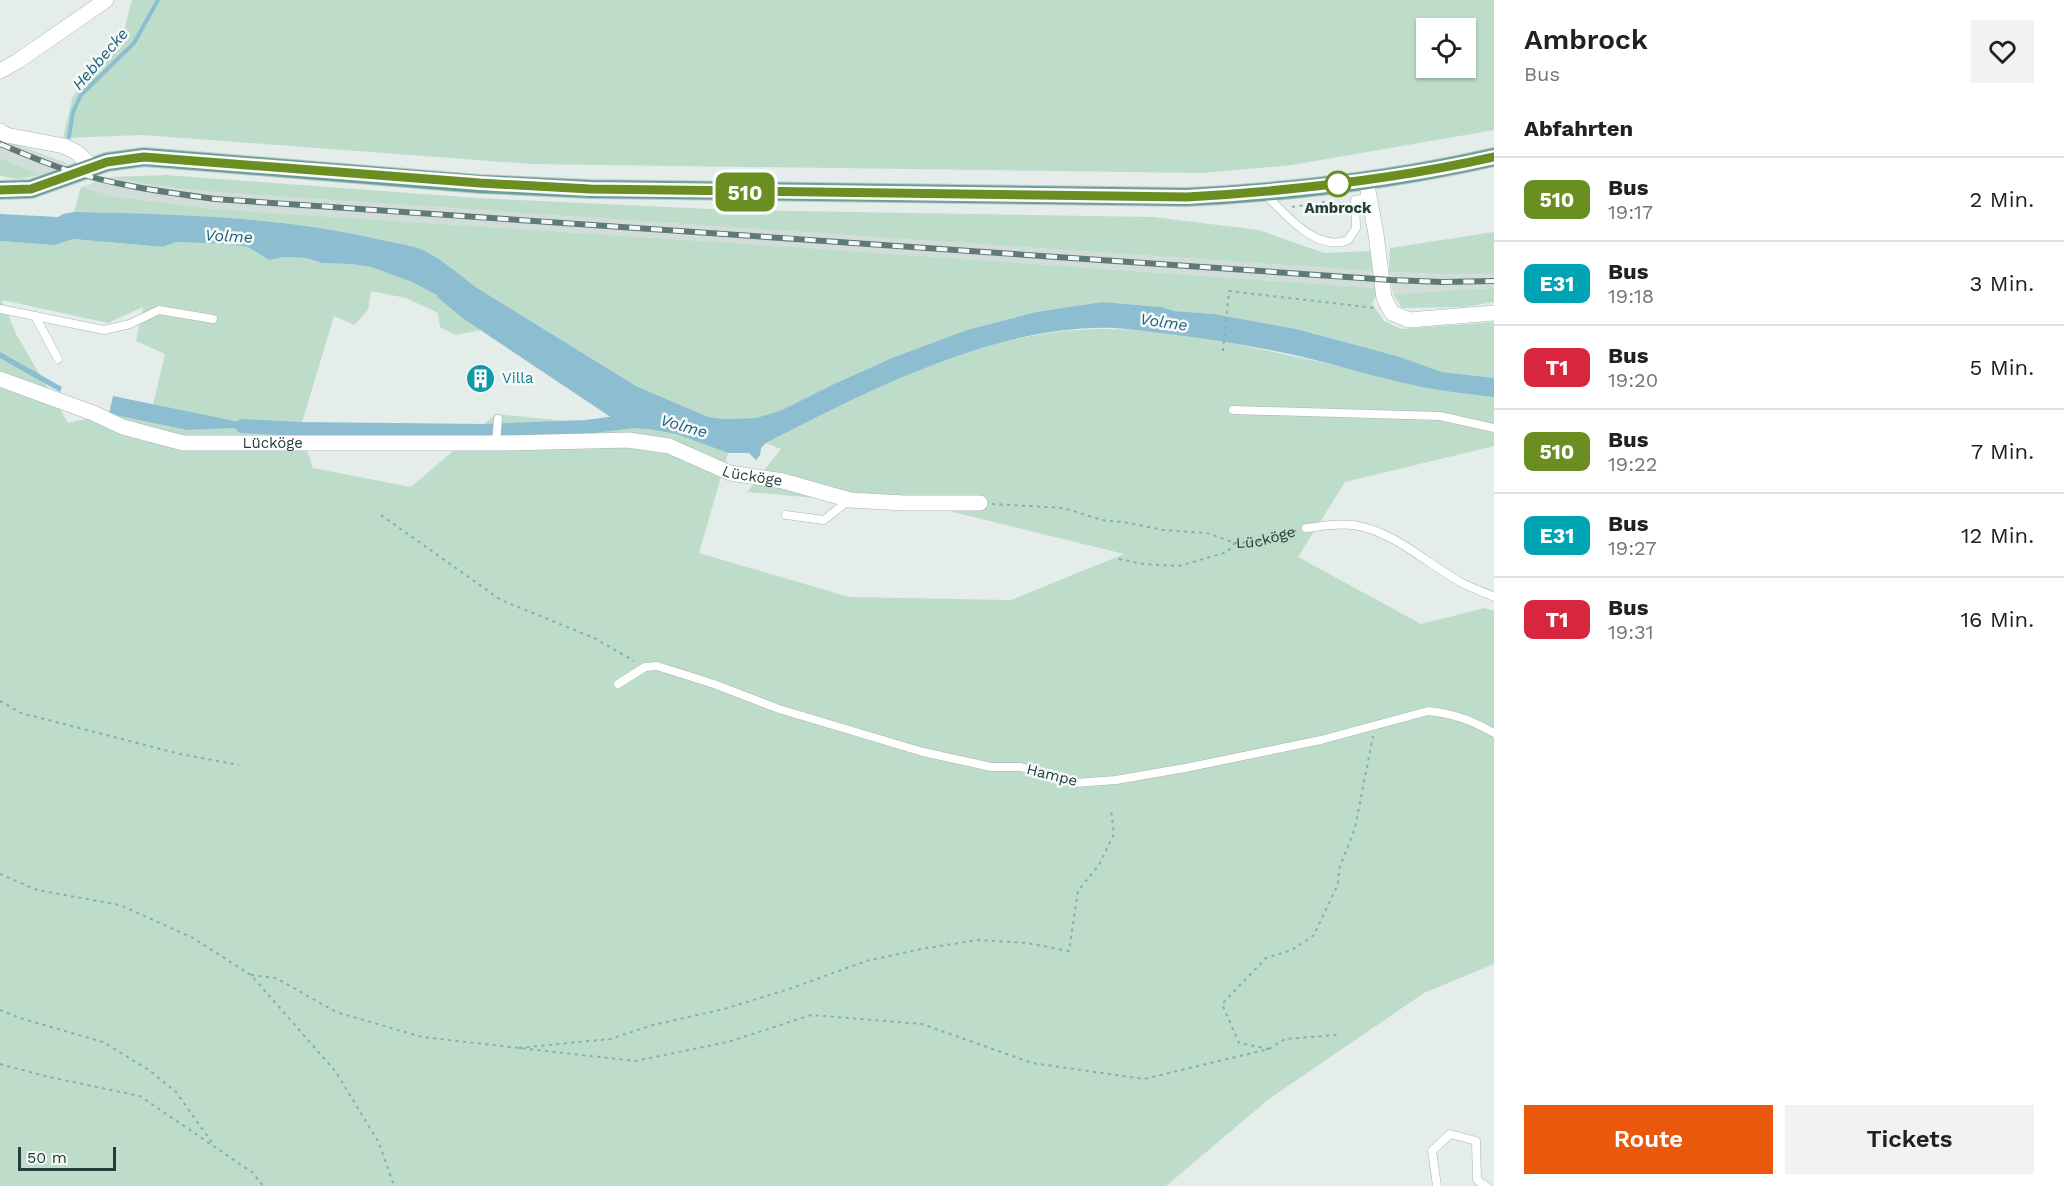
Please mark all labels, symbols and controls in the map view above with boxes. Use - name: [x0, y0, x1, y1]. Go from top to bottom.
- map controls: [1416, 18, 1476, 78]
- button: locate: [1416, 18, 1476, 78]
- button: heart: [1971, 20, 2034, 83]
- text: Ambrock: [1524, 23, 1648, 56]
- water label: Hebbecke: [68, 24, 132, 94]
- text: Bus: [1524, 62, 1560, 86]
- text: Abfahrten: [1524, 116, 1633, 141]
- marker: Ambrock: [1325, 171, 1351, 197]
- line badge: 510: [710, 172, 780, 212]
- text: Bus: [1608, 175, 1648, 200]
- text: 510: [728, 180, 762, 205]
- text: 510: [1540, 187, 1574, 212]
- text: 2 Min.: [1970, 187, 2034, 212]
- place label: Ambrock: [1305, 199, 1372, 217]
- text: 19:17: [1608, 200, 1653, 224]
- water label: Volme: [205, 225, 253, 247]
- text: Bus: [1608, 259, 1648, 284]
- text: E31: [1540, 271, 1574, 296]
- text: 3 Min.: [1970, 271, 2034, 296]
- text: 19:18: [1608, 284, 1654, 308]
- water label: Volme: [1139, 309, 1189, 335]
- text: Bus: [1608, 343, 1648, 368]
- text: T1: [1546, 355, 1568, 380]
- text: 5 Min.: [1970, 355, 2034, 380]
- building icon: Villa: [465, 362, 497, 394]
- text: 19:20: [1608, 368, 1658, 392]
- place label: Villa: [502, 369, 534, 387]
- water label: Volme: [658, 410, 710, 442]
- text: Bus: [1608, 427, 1648, 452]
- street label: Lücköge: [243, 434, 303, 452]
- text: 510: [1540, 439, 1574, 464]
- text: 7 Min.: [1971, 439, 2034, 464]
- text: 19:22: [1608, 452, 1657, 476]
- street label: Lücköge: [719, 462, 784, 490]
- text: Bus: [1608, 511, 1648, 536]
- street label: Lücköge: [1236, 522, 1297, 552]
- text: E31: [1540, 523, 1574, 548]
- text: 12 Min.: [1961, 523, 2034, 548]
- text: 19:27: [1608, 536, 1657, 560]
- text: Bus: [1608, 595, 1648, 620]
- text: T1: [1546, 607, 1568, 632]
- text: 16 Min.: [1960, 607, 2034, 632]
- text: 19:31: [1608, 620, 1654, 644]
- street label: Hampe: [1025, 760, 1079, 790]
- button: Route: [1524, 1105, 1773, 1174]
- button: Tickets: [1785, 1105, 2034, 1174]
- scale bar: [18, 1144, 116, 1172]
- text: 50 m: [27, 1148, 67, 1167]

